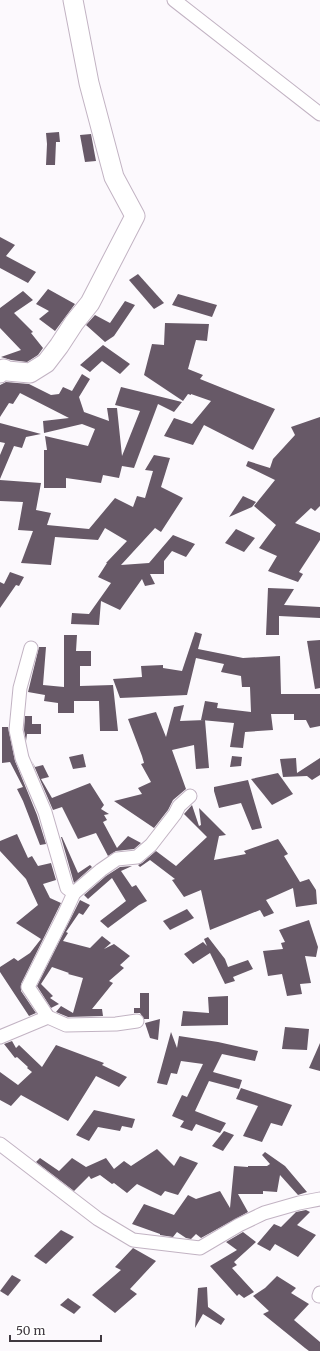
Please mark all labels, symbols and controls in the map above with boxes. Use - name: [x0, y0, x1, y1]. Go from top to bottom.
- scale bar: [10, 1317, 101, 1343]
- text: 50 m: [16, 1323, 45, 1338]

